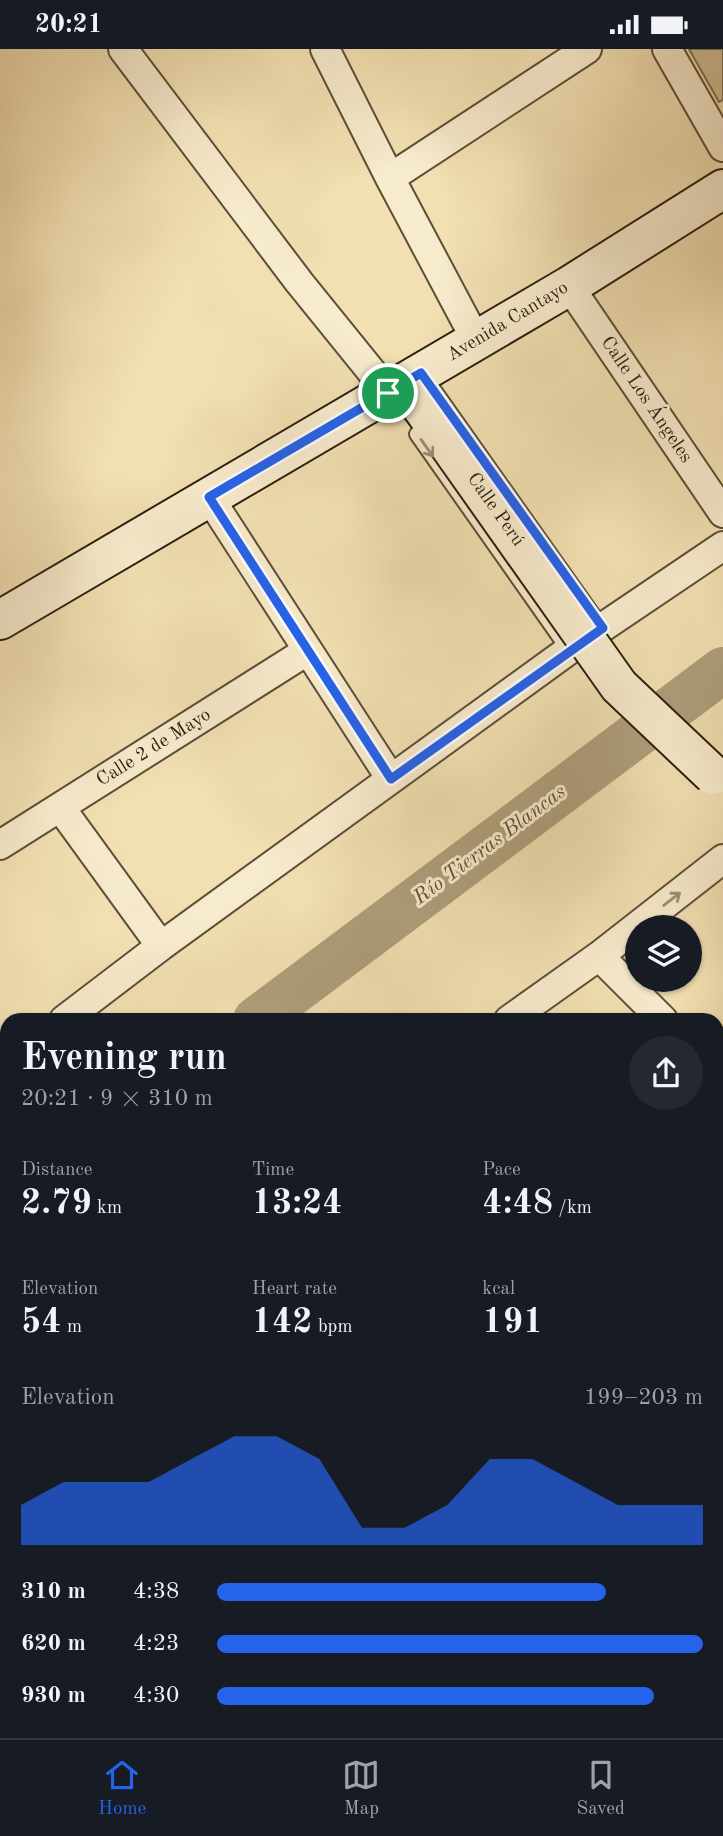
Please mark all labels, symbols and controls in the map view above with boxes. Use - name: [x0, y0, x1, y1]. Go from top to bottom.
- text: 20:21: [35, 12, 103, 38]
- street label: Avenida Cantayo: [444, 278, 572, 366]
- street label: Calle Los Ángeles: [597, 331, 699, 467]
- pin: [358, 363, 418, 423]
- icon: arrive: [369, 374, 407, 412]
- one-way arrow: [420, 438, 434, 457]
- street label: Calle Perú: [463, 470, 527, 550]
- street label: Calle 2 de Mayo: [94, 705, 214, 791]
- water label: Río Tierras Blancas: [409, 781, 570, 910]
- one-way arrow: [663, 891, 681, 907]
- map controls: [625, 915, 702, 992]
- button: layers: [625, 915, 702, 992]
- button: share: [629, 1036, 703, 1110]
- text: Evening run: [21, 1040, 227, 1078]
- text: 20:21 · 9 × 310 m: [21, 1087, 213, 1110]
- text: Distance: [21, 1161, 93, 1180]
- text: Time: [252, 1161, 294, 1180]
- text: Pace: [482, 1161, 521, 1180]
- text: 2.79: [21, 1186, 92, 1221]
- text: 13:24: [252, 1186, 343, 1221]
- text: 4:48: [482, 1186, 553, 1221]
- text: km: [92, 1199, 122, 1218]
- text: /km: [553, 1199, 592, 1218]
- text: Elevation: [21, 1280, 98, 1299]
- text: Heart rate: [252, 1280, 337, 1299]
- text: kcal: [482, 1280, 515, 1299]
- text: 54: [21, 1305, 62, 1340]
- text: 142: [252, 1305, 313, 1340]
- text: 191: [482, 1305, 543, 1340]
- text: m: [62, 1318, 82, 1337]
- text: bpm: [313, 1318, 353, 1337]
- text: Elevation: [21, 1386, 115, 1409]
- text: 199–203 m: [584, 1386, 703, 1409]
- text: 310 m: [21, 1580, 86, 1603]
- text: 4:38: [133, 1580, 179, 1603]
- text: 620 m: [21, 1632, 86, 1655]
- text: 4:23: [133, 1632, 179, 1655]
- text: 930 m: [21, 1684, 86, 1707]
- text: 4:30: [133, 1684, 179, 1707]
- tab: Home: [98, 1756, 146, 1821]
- tab: Map: [342, 1756, 380, 1821]
- tab: Saved: [577, 1756, 625, 1821]

